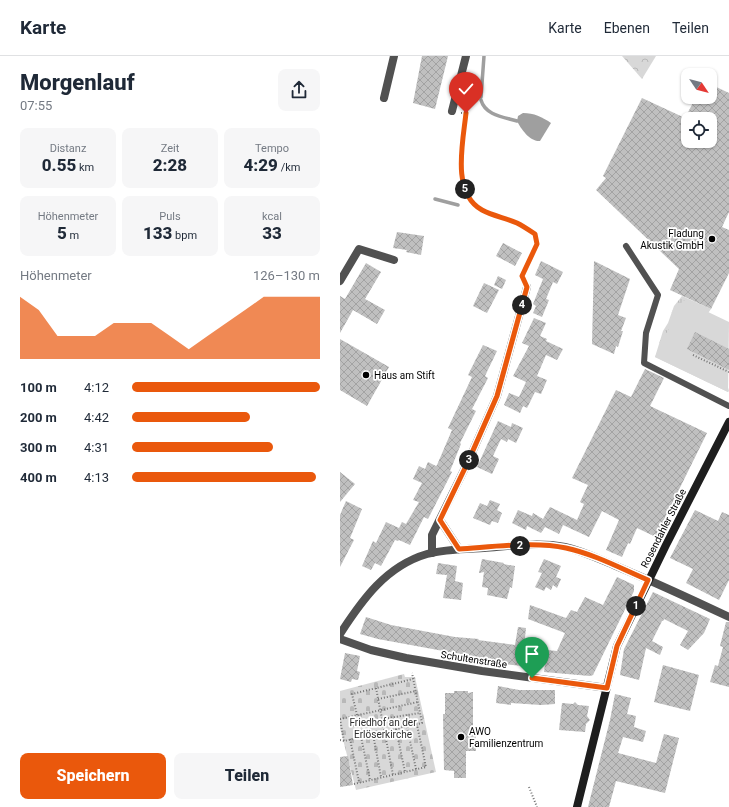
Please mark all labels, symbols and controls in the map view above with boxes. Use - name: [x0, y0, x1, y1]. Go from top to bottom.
- text: Karte: [20, 16, 66, 39]
- text: Karte: [548, 20, 582, 36]
- text: Ebenen: [604, 20, 650, 36]
- text: Teilen: [672, 20, 709, 36]
- north arrow: [681, 68, 717, 104]
- map controls: [681, 68, 717, 148]
- button: share: [278, 69, 320, 111]
- text: Morgenlauf: [20, 70, 135, 95]
- pin: [449, 72, 483, 113]
- icon: check: [455, 78, 477, 100]
- text: 07:55: [20, 98, 52, 113]
- button: locate: [681, 112, 717, 148]
- text: Distanz: [50, 142, 86, 155]
- text: Zeit: [161, 142, 179, 155]
- text: Tempo: [255, 142, 289, 155]
- text: 0.55: [42, 155, 76, 175]
- text: 2:28: [153, 155, 187, 175]
- text: 4:29: [244, 155, 278, 175]
- text: km: [76, 161, 94, 174]
- text: /km: [278, 161, 300, 174]
- pin: 5: [455, 179, 475, 199]
- text: 5: [462, 182, 468, 195]
- text: Höhenmeter: [38, 210, 98, 223]
- text: Puls: [159, 210, 181, 223]
- text: kcal: [262, 210, 282, 223]
- text: 5: [57, 223, 67, 243]
- text: 133: [143, 223, 172, 243]
- text: 33: [262, 223, 282, 243]
- place label: Fladung Akustik GmbH: [640, 228, 704, 251]
- text: m: [67, 229, 79, 242]
- text: bpm: [172, 229, 197, 242]
- marker: Fladung Akustik GmbH: [707, 234, 717, 244]
- text: Höhenmeter: [20, 268, 92, 283]
- text: 126–130 m: [253, 268, 320, 283]
- pin: 4: [512, 295, 532, 315]
- text: 4: [519, 298, 525, 311]
- marker: Haus am Stift: [361, 370, 371, 380]
- place label: Haus am Stift: [374, 370, 435, 381]
- text: 100 m: [20, 380, 57, 395]
- text: 4:12: [84, 380, 109, 395]
- text: 200 m: [20, 410, 57, 425]
- text: 4:42: [84, 410, 109, 425]
- text: 300 m: [20, 440, 57, 455]
- text: 4:31: [84, 440, 109, 455]
- pin: 3: [459, 450, 479, 470]
- text: 3: [466, 453, 472, 466]
- text: 400 m: [20, 470, 57, 485]
- text: 4:13: [84, 470, 109, 485]
- street label: Rosendahler Straße: [639, 487, 688, 570]
- pin: 2: [510, 536, 530, 556]
- text: 2: [517, 539, 523, 552]
- pin: 1: [626, 596, 646, 616]
- text: 1: [633, 599, 639, 612]
- pin: [515, 637, 549, 678]
- icon: arrive: [521, 643, 543, 665]
- street label: Schultenstraße: [440, 649, 508, 670]
- park label: Friedhof an der Erlöserkirche: [349, 717, 417, 740]
- place label: AWO Familienzentrum: [469, 726, 544, 749]
- marker: AWO Familienzentrum: [456, 732, 466, 742]
- button: Speichern: [20, 753, 166, 799]
- button: Teilen: [174, 753, 320, 799]

